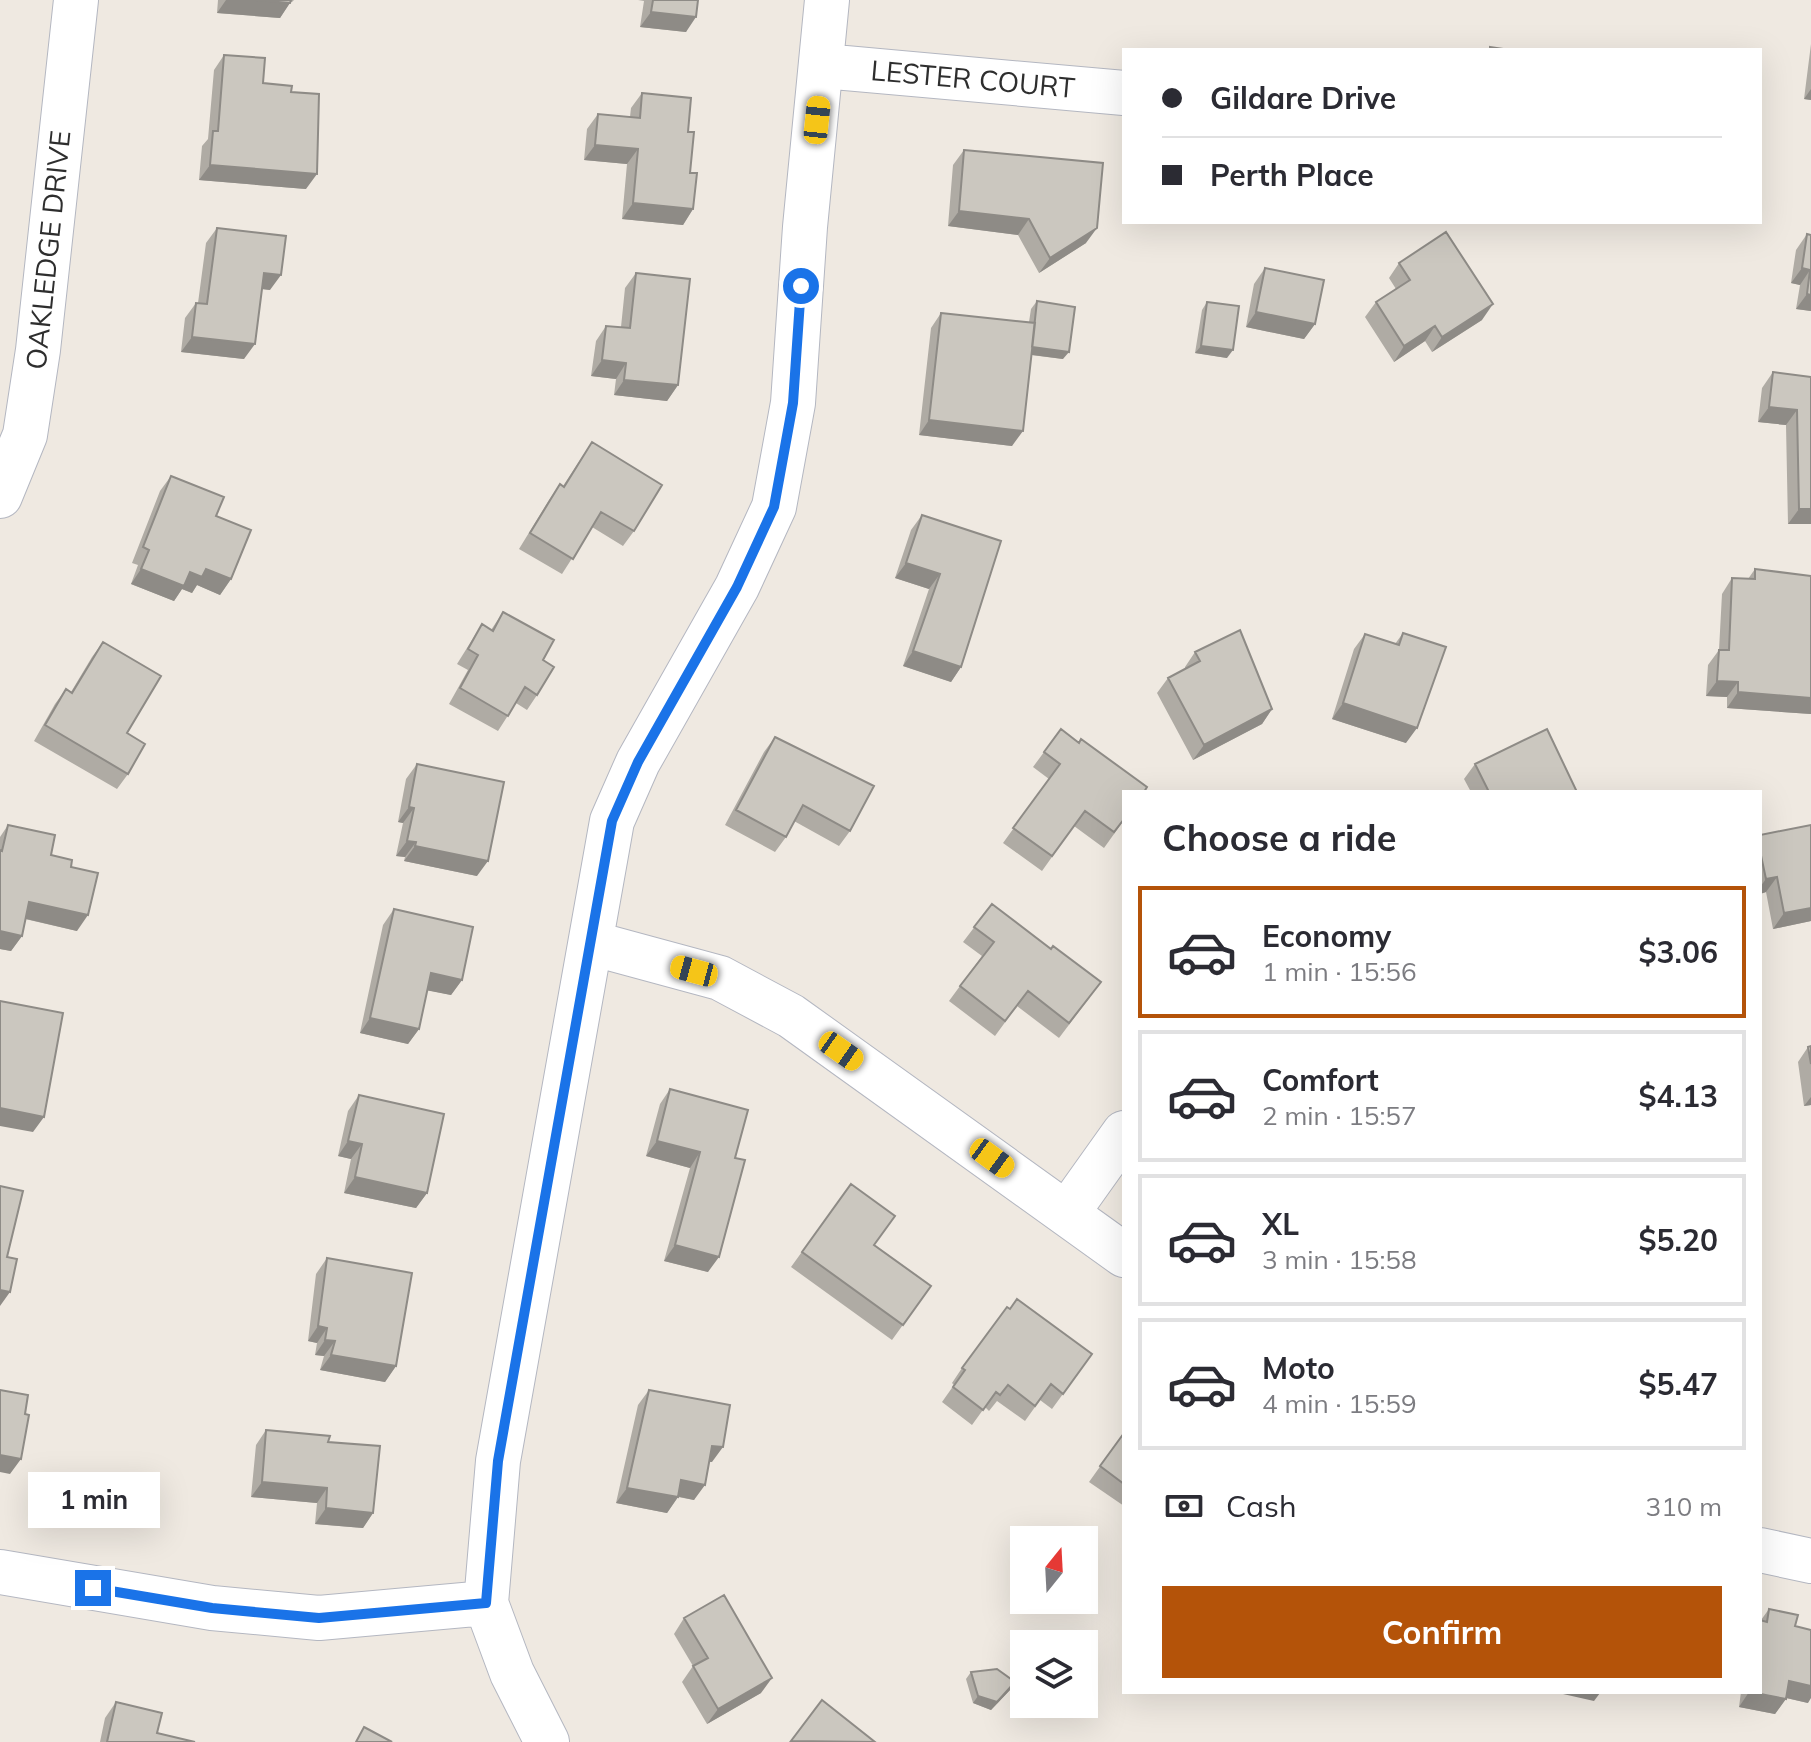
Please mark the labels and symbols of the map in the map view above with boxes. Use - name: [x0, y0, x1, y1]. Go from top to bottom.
- street label: LESTER COURT: [869, 52, 1077, 105]
- car: [803, 95, 831, 145]
- street label: OAKLEDGE DRIVE: [18, 129, 77, 371]
- route start: [783, 268, 819, 304]
- car: [668, 953, 720, 989]
- car: [814, 1027, 868, 1075]
- car: [966, 1134, 1018, 1182]
- callout: 1 min: [27, 1472, 159, 1528]
- north arrow: [1010, 1526, 1098, 1614]
- route end: [75, 1570, 111, 1606]

